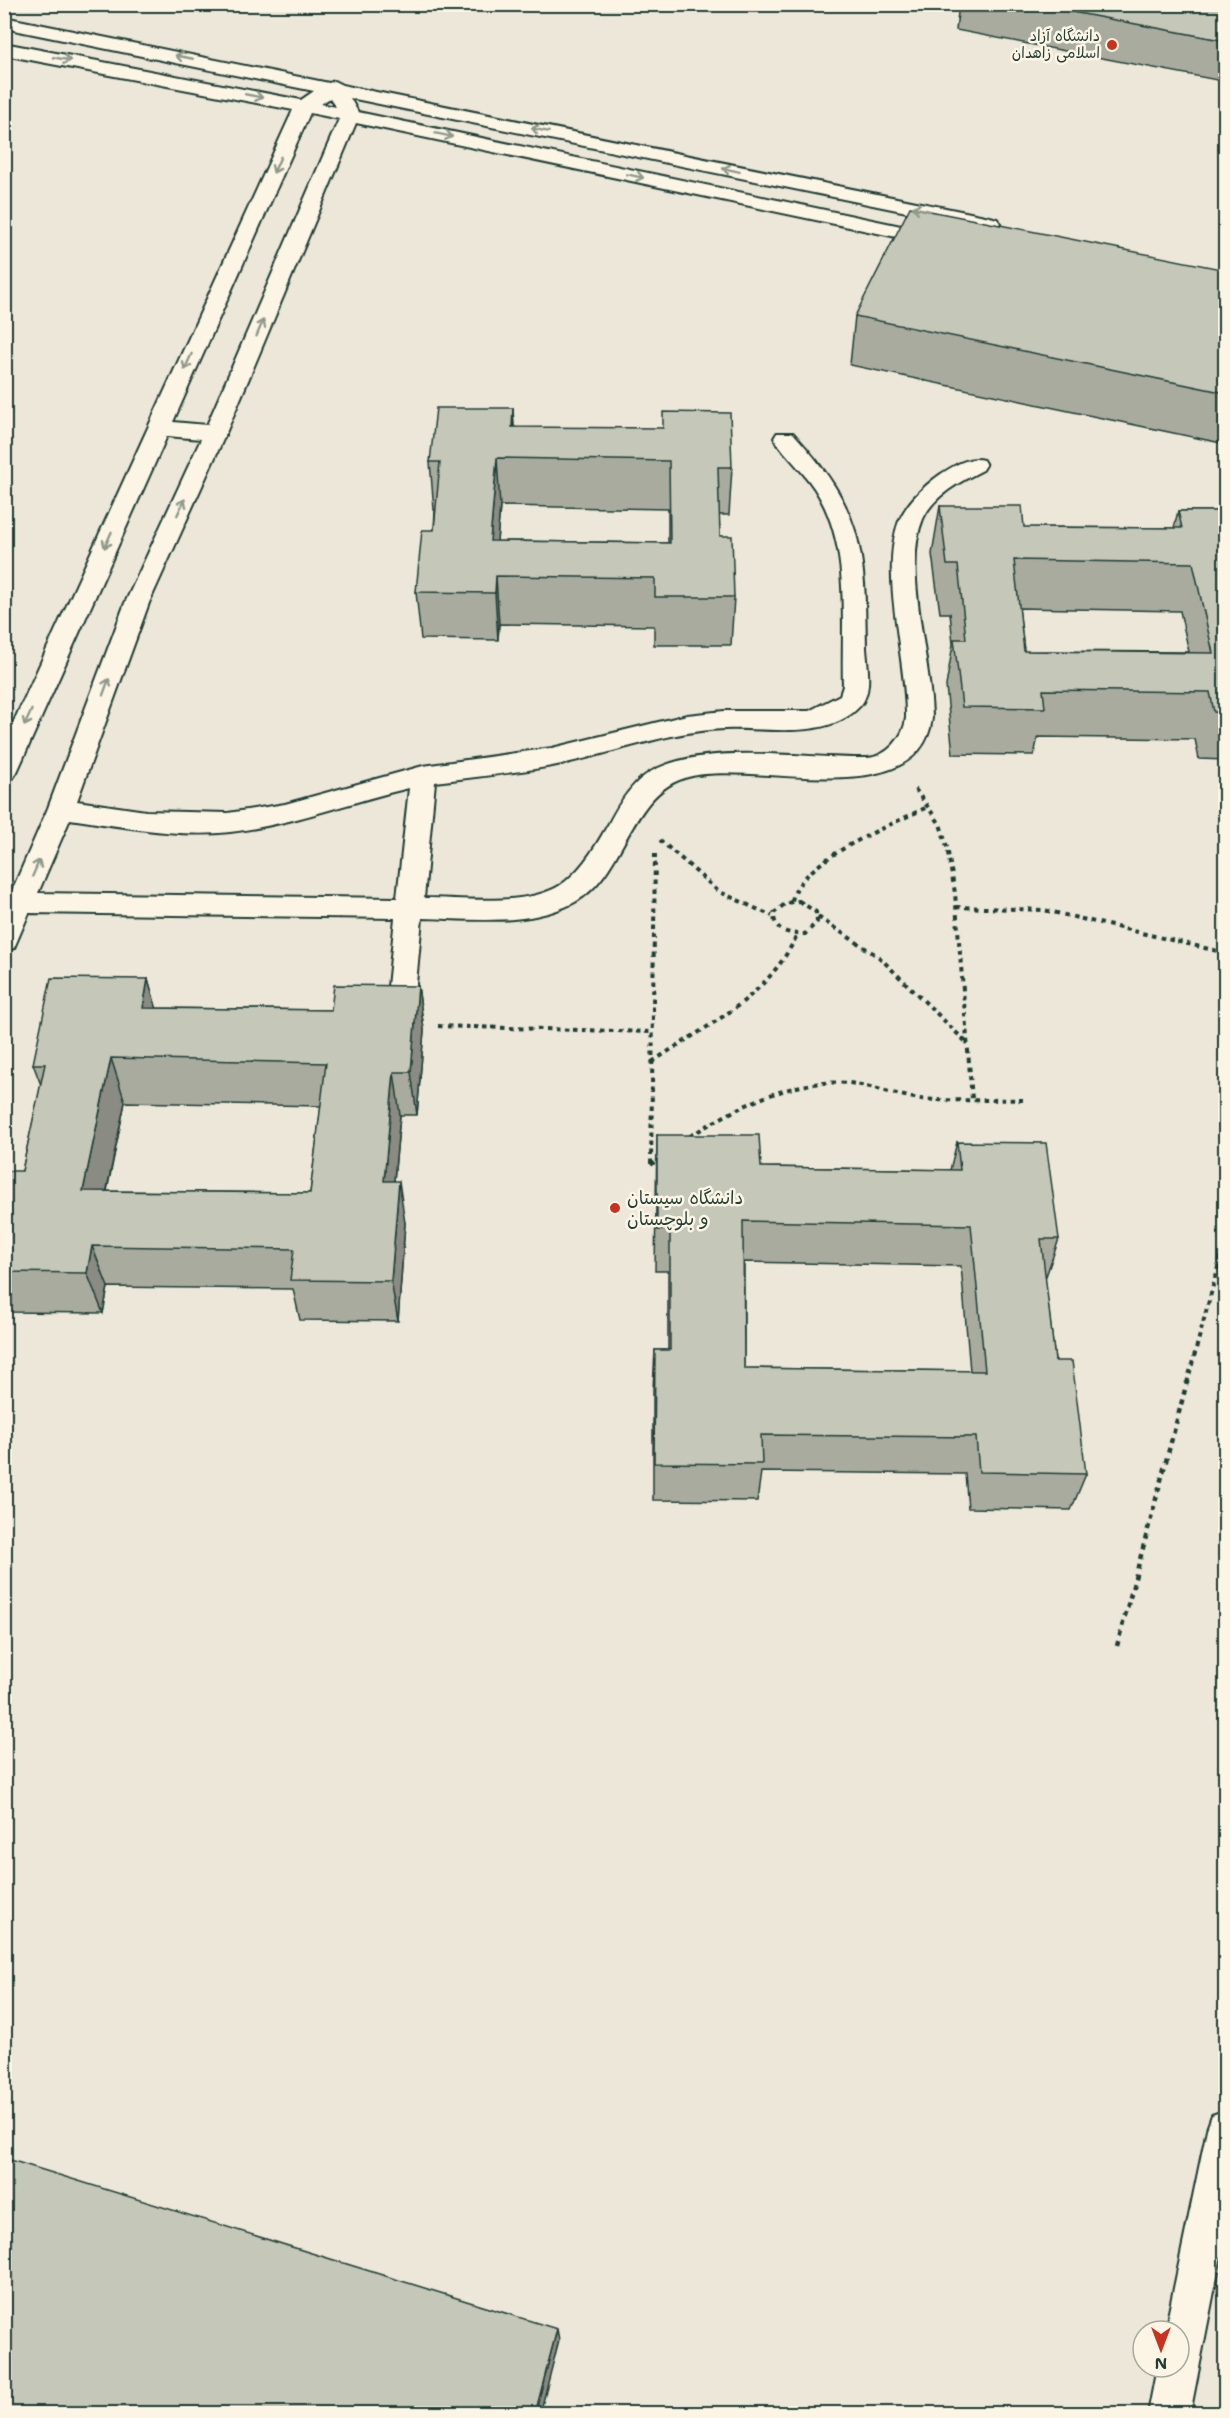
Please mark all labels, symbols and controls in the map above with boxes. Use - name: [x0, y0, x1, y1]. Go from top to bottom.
- place label: دانشگاه آزاد اسلامی زاهدان: [1012, 26, 1100, 63]
- marker: دانشگاه آزاد اسلامی زاهدان: [1105, 38, 1119, 52]
- one-way arrow: [175, 51, 194, 62]
- one-way arrow: [52, 54, 71, 65]
- one-way arrow: [243, 91, 263, 102]
- one-way arrow: [530, 124, 550, 135]
- one-way arrow: [435, 130, 454, 142]
- one-way arrow: [271, 156, 283, 174]
- one-way arrow: [721, 163, 740, 175]
- one-way arrow: [625, 171, 645, 182]
- one-way arrow: [912, 203, 932, 214]
- one-way arrow: [255, 319, 266, 337]
- one-way arrow: [181, 352, 193, 370]
- one-way arrow: [176, 498, 188, 516]
- one-way arrow: [102, 530, 113, 548]
- one-way arrow: [102, 678, 113, 696]
- one-way arrow: [22, 708, 34, 726]
- one-way arrow: [31, 860, 42, 878]
- place label: دانشگاه سیستان و بلوچستان: [627, 1186, 743, 1231]
- marker: دانشگاه سیستان و بلوچستان: [608, 1201, 622, 1215]
- north arrow: [1131, 2319, 1191, 2379]
- text: N: [1155, 2353, 1167, 2374]

